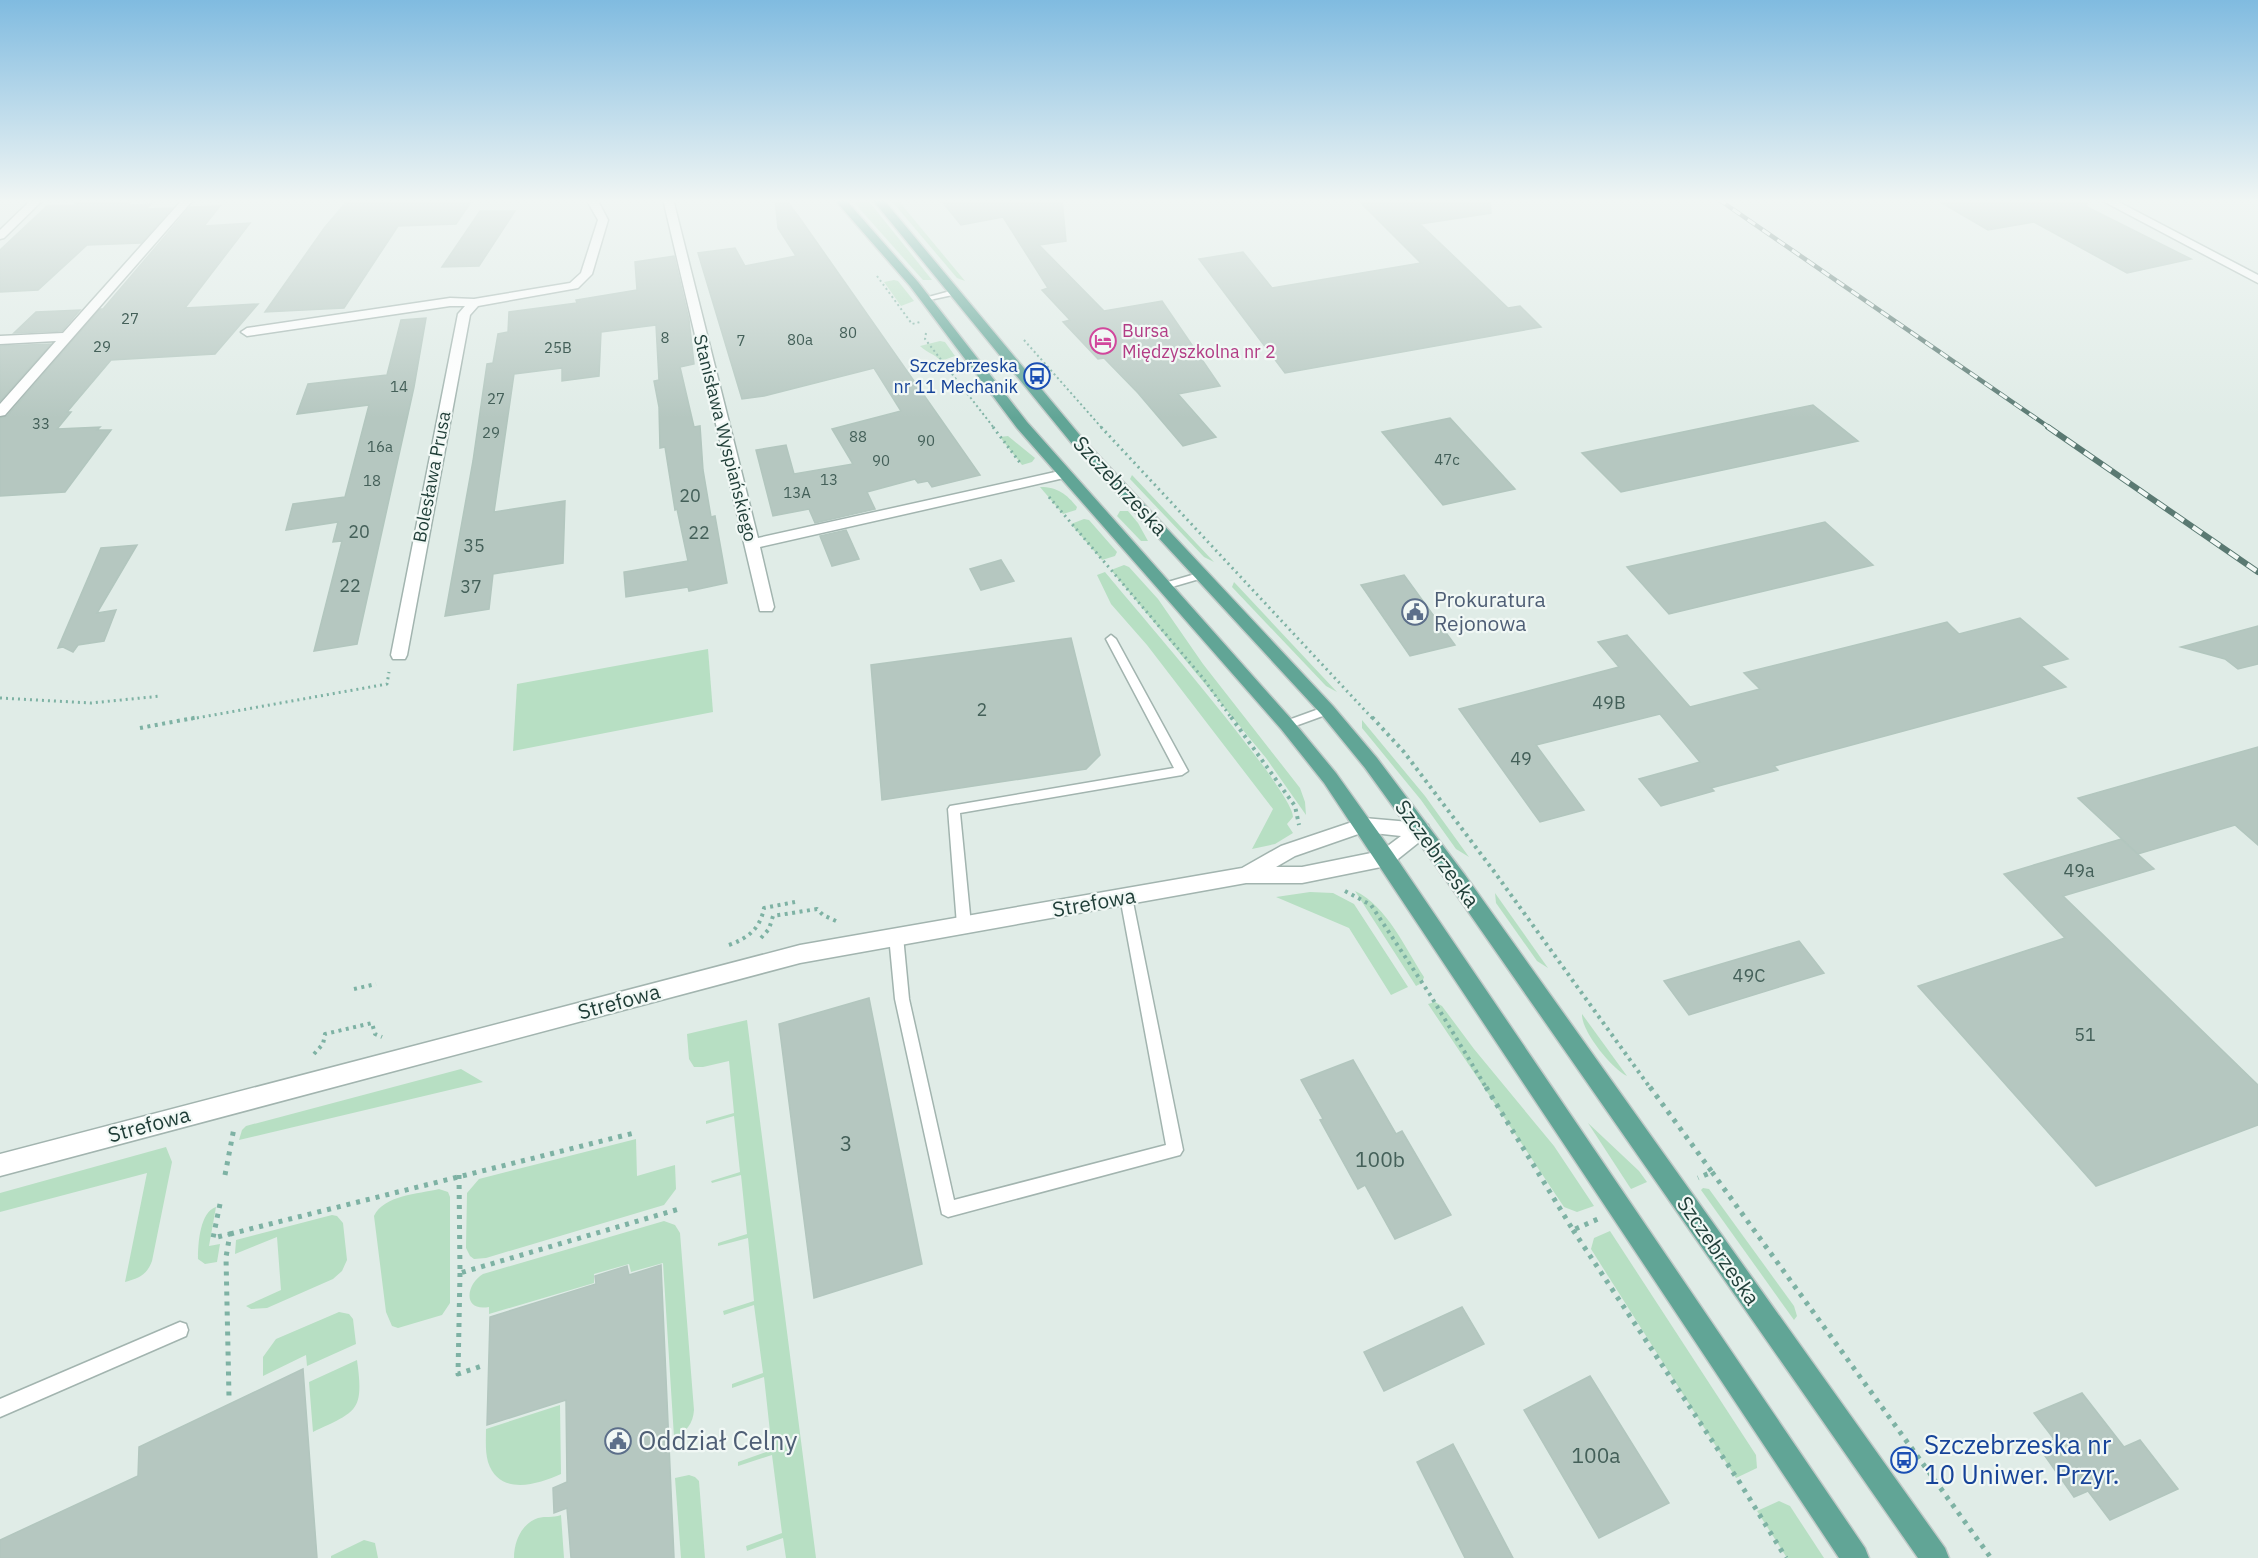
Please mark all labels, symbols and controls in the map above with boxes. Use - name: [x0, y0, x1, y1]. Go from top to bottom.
- house number: 27: [121, 309, 139, 328]
- place label: Bursa Międzyszkolna nr 2: [1122, 319, 1276, 363]
- house number: 80: [839, 323, 857, 342]
- hotel icon: Bursa Międzyszkolna nr 2: [1088, 326, 1118, 356]
- house number: 8: [660, 328, 670, 347]
- house number: 80a: [787, 330, 813, 349]
- house number: 7: [736, 331, 746, 350]
- street label: Stanisława Wyspiańskiego: [689, 332, 762, 544]
- house number: 29: [93, 337, 111, 356]
- house number: 25B: [544, 338, 572, 357]
- place label: Szczebrzeska nr 11 Mechanik: [893, 354, 1019, 398]
- bus stop icon: Szczebrzeska nr 11 Mechanik: [1022, 361, 1052, 391]
- house number: 14: [390, 377, 408, 396]
- house number: 27: [487, 389, 505, 408]
- street label: Bolesława Prusa: [407, 409, 456, 545]
- house number: 33: [32, 414, 50, 433]
- house number: 29: [482, 423, 500, 442]
- house number: 88: [849, 427, 867, 446]
- street label: Szczebrzeska: [1067, 429, 1174, 541]
- house number: 90: [917, 431, 935, 450]
- house number: 16a: [367, 437, 393, 456]
- house number: 47c: [1434, 450, 1460, 469]
- house number: 90: [872, 451, 890, 470]
- house number: 13: [820, 470, 838, 489]
- house number: 18: [363, 471, 381, 490]
- house number: 13A: [783, 483, 811, 502]
- house number: 20: [679, 484, 701, 507]
- house number: 20: [348, 520, 370, 543]
- house number: 22: [688, 521, 710, 544]
- house number: 35: [463, 534, 485, 557]
- house number: 22: [339, 574, 361, 597]
- house number: 37: [460, 575, 482, 598]
- place label: Prokuratura Rejonowa: [1434, 585, 1546, 637]
- public building icon: Prokuratura Rejonowa: [1400, 597, 1430, 627]
- house number: 49B: [1592, 691, 1626, 714]
- house number: 2: [977, 698, 987, 721]
- house number: 49: [1510, 747, 1532, 770]
- street label: Szczebrzeska: [1389, 794, 1486, 913]
- house number: 49a: [2063, 859, 2095, 882]
- street label: Strefowa: [1050, 881, 1138, 923]
- house number: 49C: [1733, 964, 1765, 987]
- street label: Strefowa: [574, 977, 663, 1025]
- house number: 51: [2074, 1023, 2096, 1046]
- street label: Strefowa: [104, 1100, 193, 1148]
- house number: 3: [840, 1129, 852, 1157]
- house number: 100b: [1355, 1145, 1405, 1173]
- street label: Szczebrzeska: [1671, 1190, 1767, 1310]
- place label: Oddział Celny: [638, 1423, 797, 1457]
- public building icon: Oddział Celny: [603, 1426, 633, 1456]
- place label: Szczebrzeska nr 10 Uniwer. Przyr.: [1924, 1427, 2120, 1491]
- house number: 100a: [1571, 1441, 1621, 1469]
- bus stop icon: Szczebrzeska nr 10 Uniwer. Przyr.: [1889, 1445, 1919, 1475]

